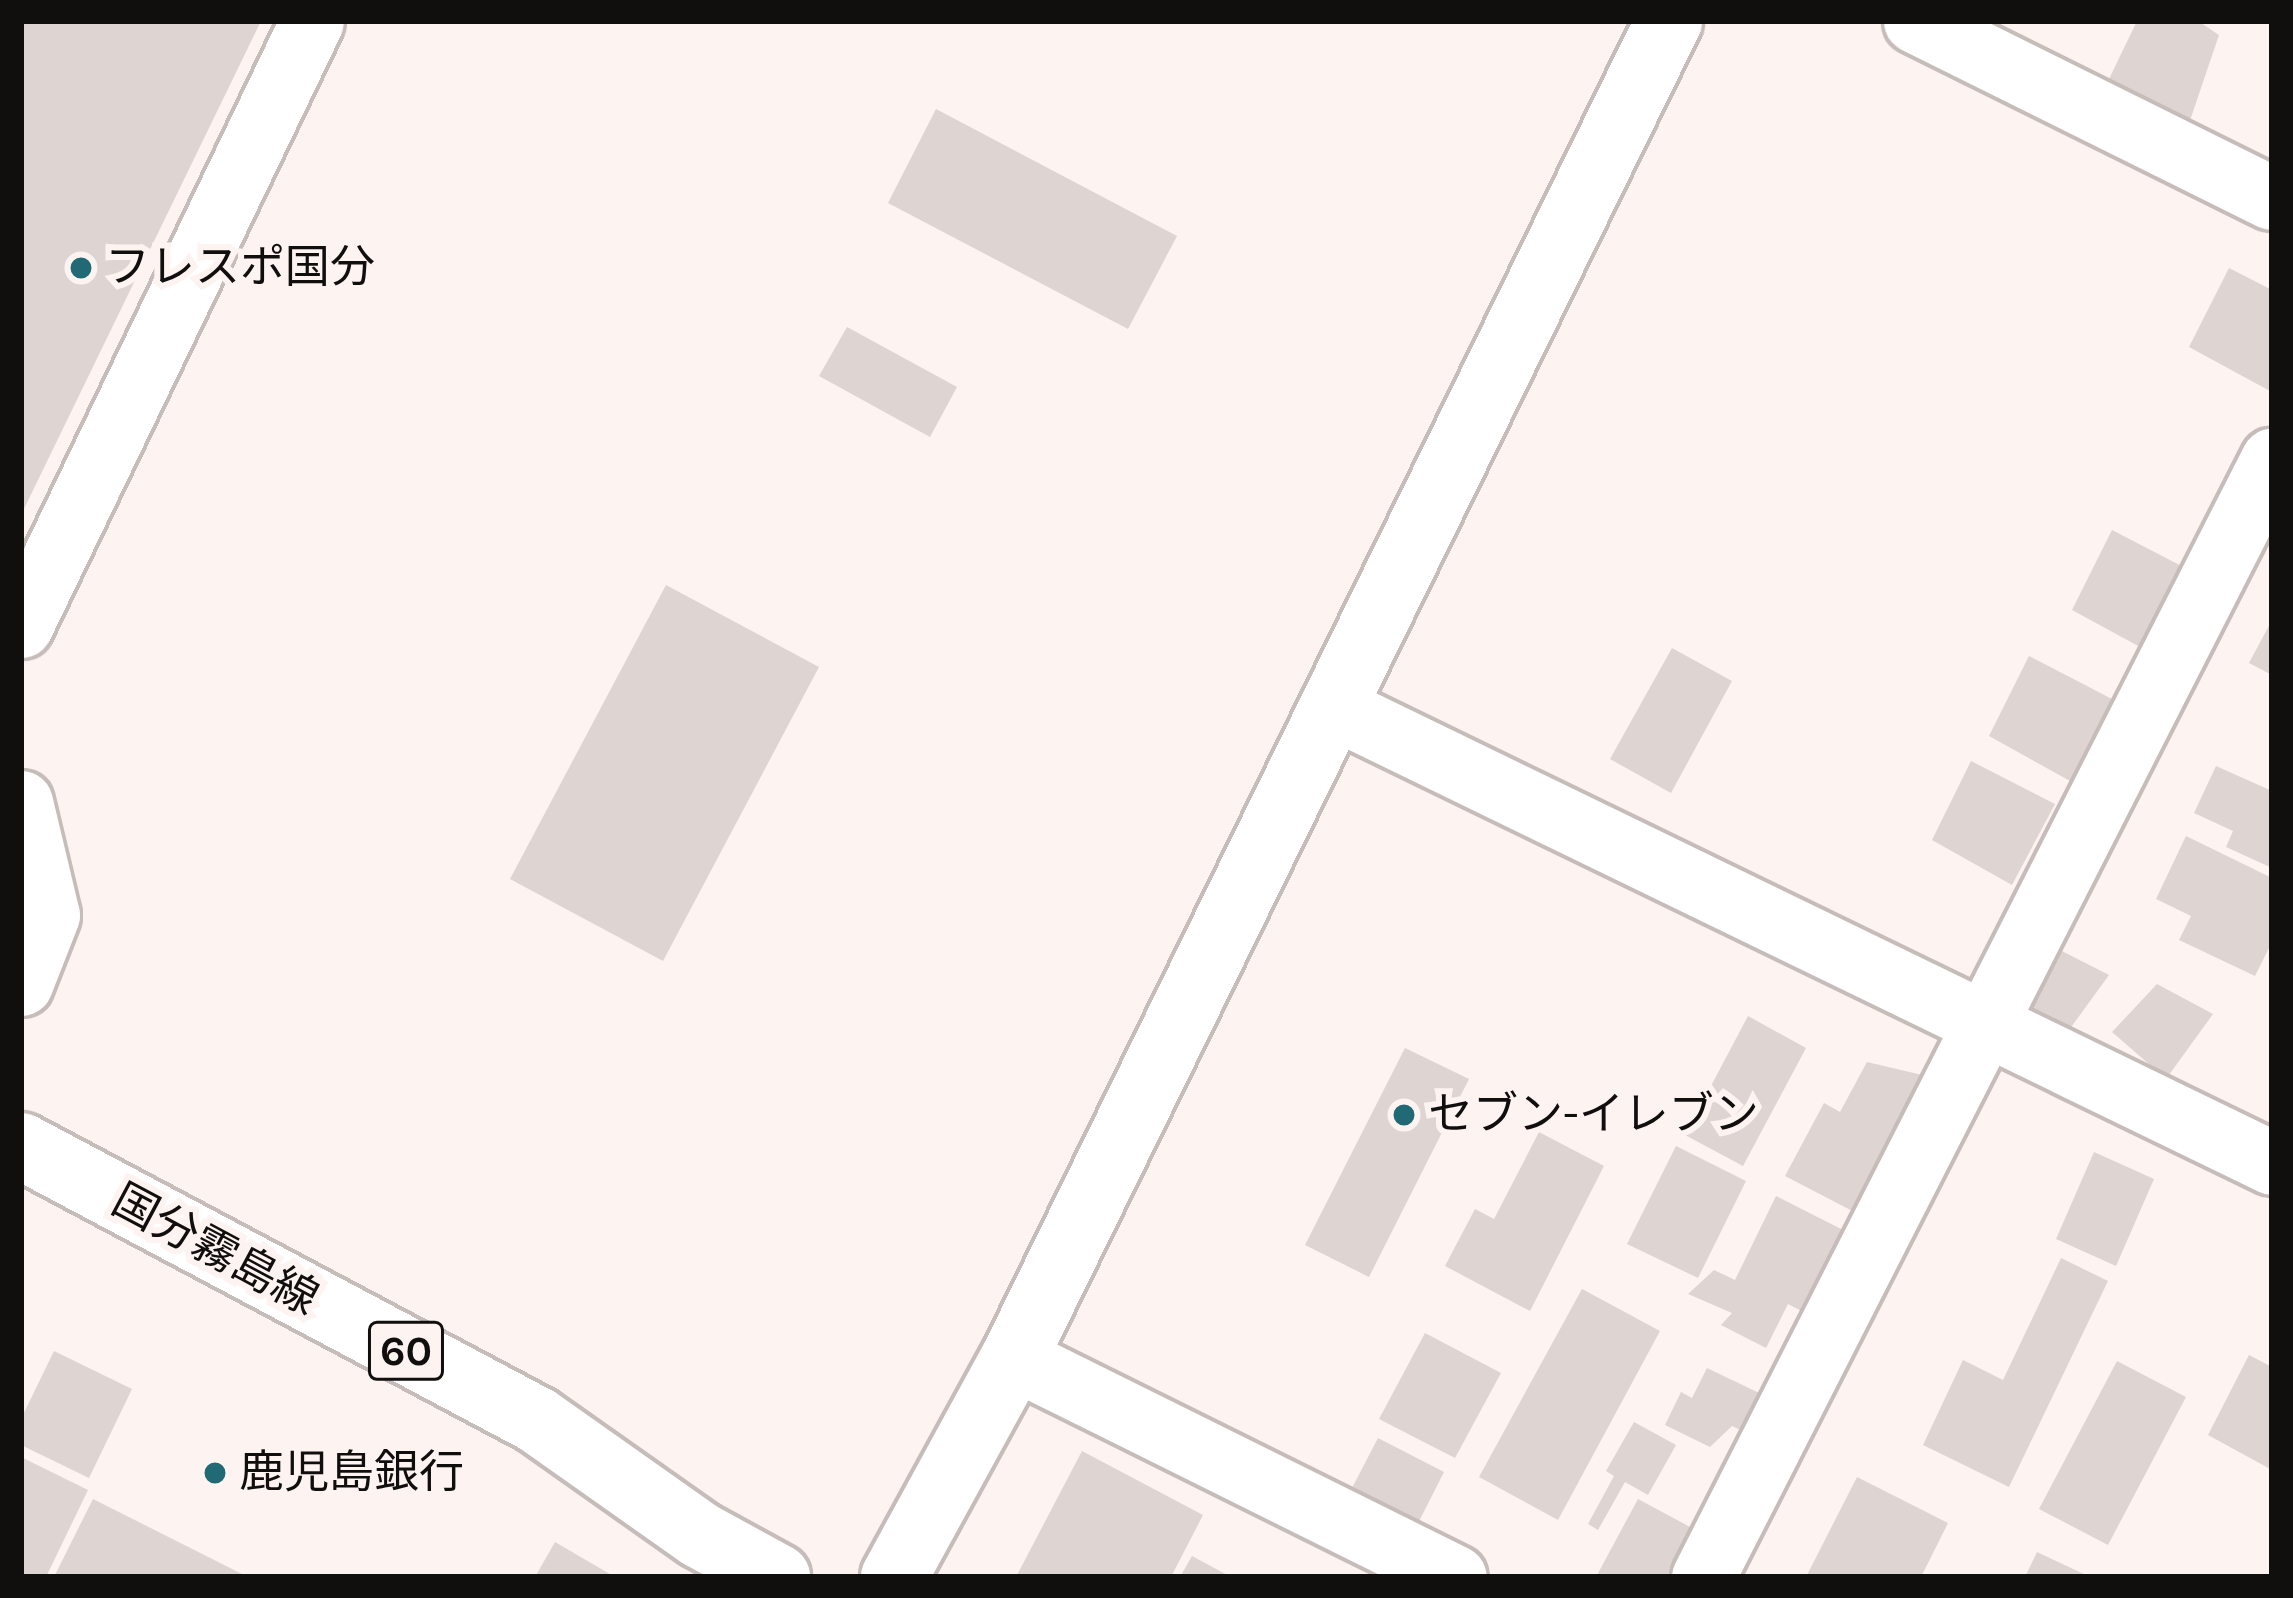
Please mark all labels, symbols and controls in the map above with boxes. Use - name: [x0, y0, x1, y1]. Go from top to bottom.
- place label: フレスポ国分: [105, 241, 375, 295]
- marker: フレスポ国分: [68, 255, 94, 281]
- place label: セブン-イレブン: [1428, 1088, 1759, 1142]
- marker: セブン-イレブン: [1391, 1102, 1417, 1128]
- street label: 国分霧島線: [103, 1173, 327, 1327]
- road number: 60: [367, 1315, 445, 1387]
- place label: 鹿児島銀行: [239, 1446, 464, 1500]
- marker: 鹿児島銀行: [202, 1460, 228, 1486]

